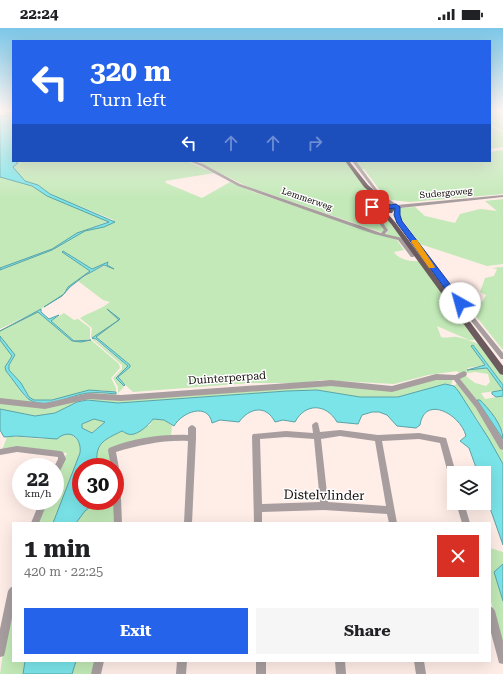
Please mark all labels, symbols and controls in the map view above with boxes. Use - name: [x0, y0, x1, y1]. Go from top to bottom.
- text: 22:24: [20, 5, 58, 23]
- text: 320 m: [90, 55, 171, 88]
- icon: left: [24, 56, 76, 108]
- text: Turn left: [90, 89, 166, 110]
- icon: left: [178, 132, 200, 154]
- icon: ahead: [220, 132, 242, 154]
- icon: ahead: [262, 132, 284, 154]
- icon: right: [304, 132, 326, 154]
- street label: Lemmerweg: [280, 186, 335, 213]
- street label: Sudergoweg: [419, 186, 474, 200]
- pin: [355, 190, 389, 224]
- icon: arrive: [361, 196, 383, 218]
- position arrow: [439, 282, 481, 324]
- street label: Duinterperpad: [188, 369, 266, 387]
- speed limit sign: 30: [72, 458, 124, 510]
- map controls: [447, 466, 491, 510]
- button: layers: [447, 466, 491, 510]
- text: 22: [27, 467, 49, 491]
- street label: Distelvlinder: [283, 487, 365, 503]
- text: km/h: [25, 488, 51, 499]
- text: 1 min: [24, 535, 91, 563]
- button: close: [437, 535, 479, 577]
- text: 420 m · 22:25: [24, 564, 103, 579]
- button: Exit: [24, 608, 248, 654]
- button: Share: [256, 608, 479, 654]

